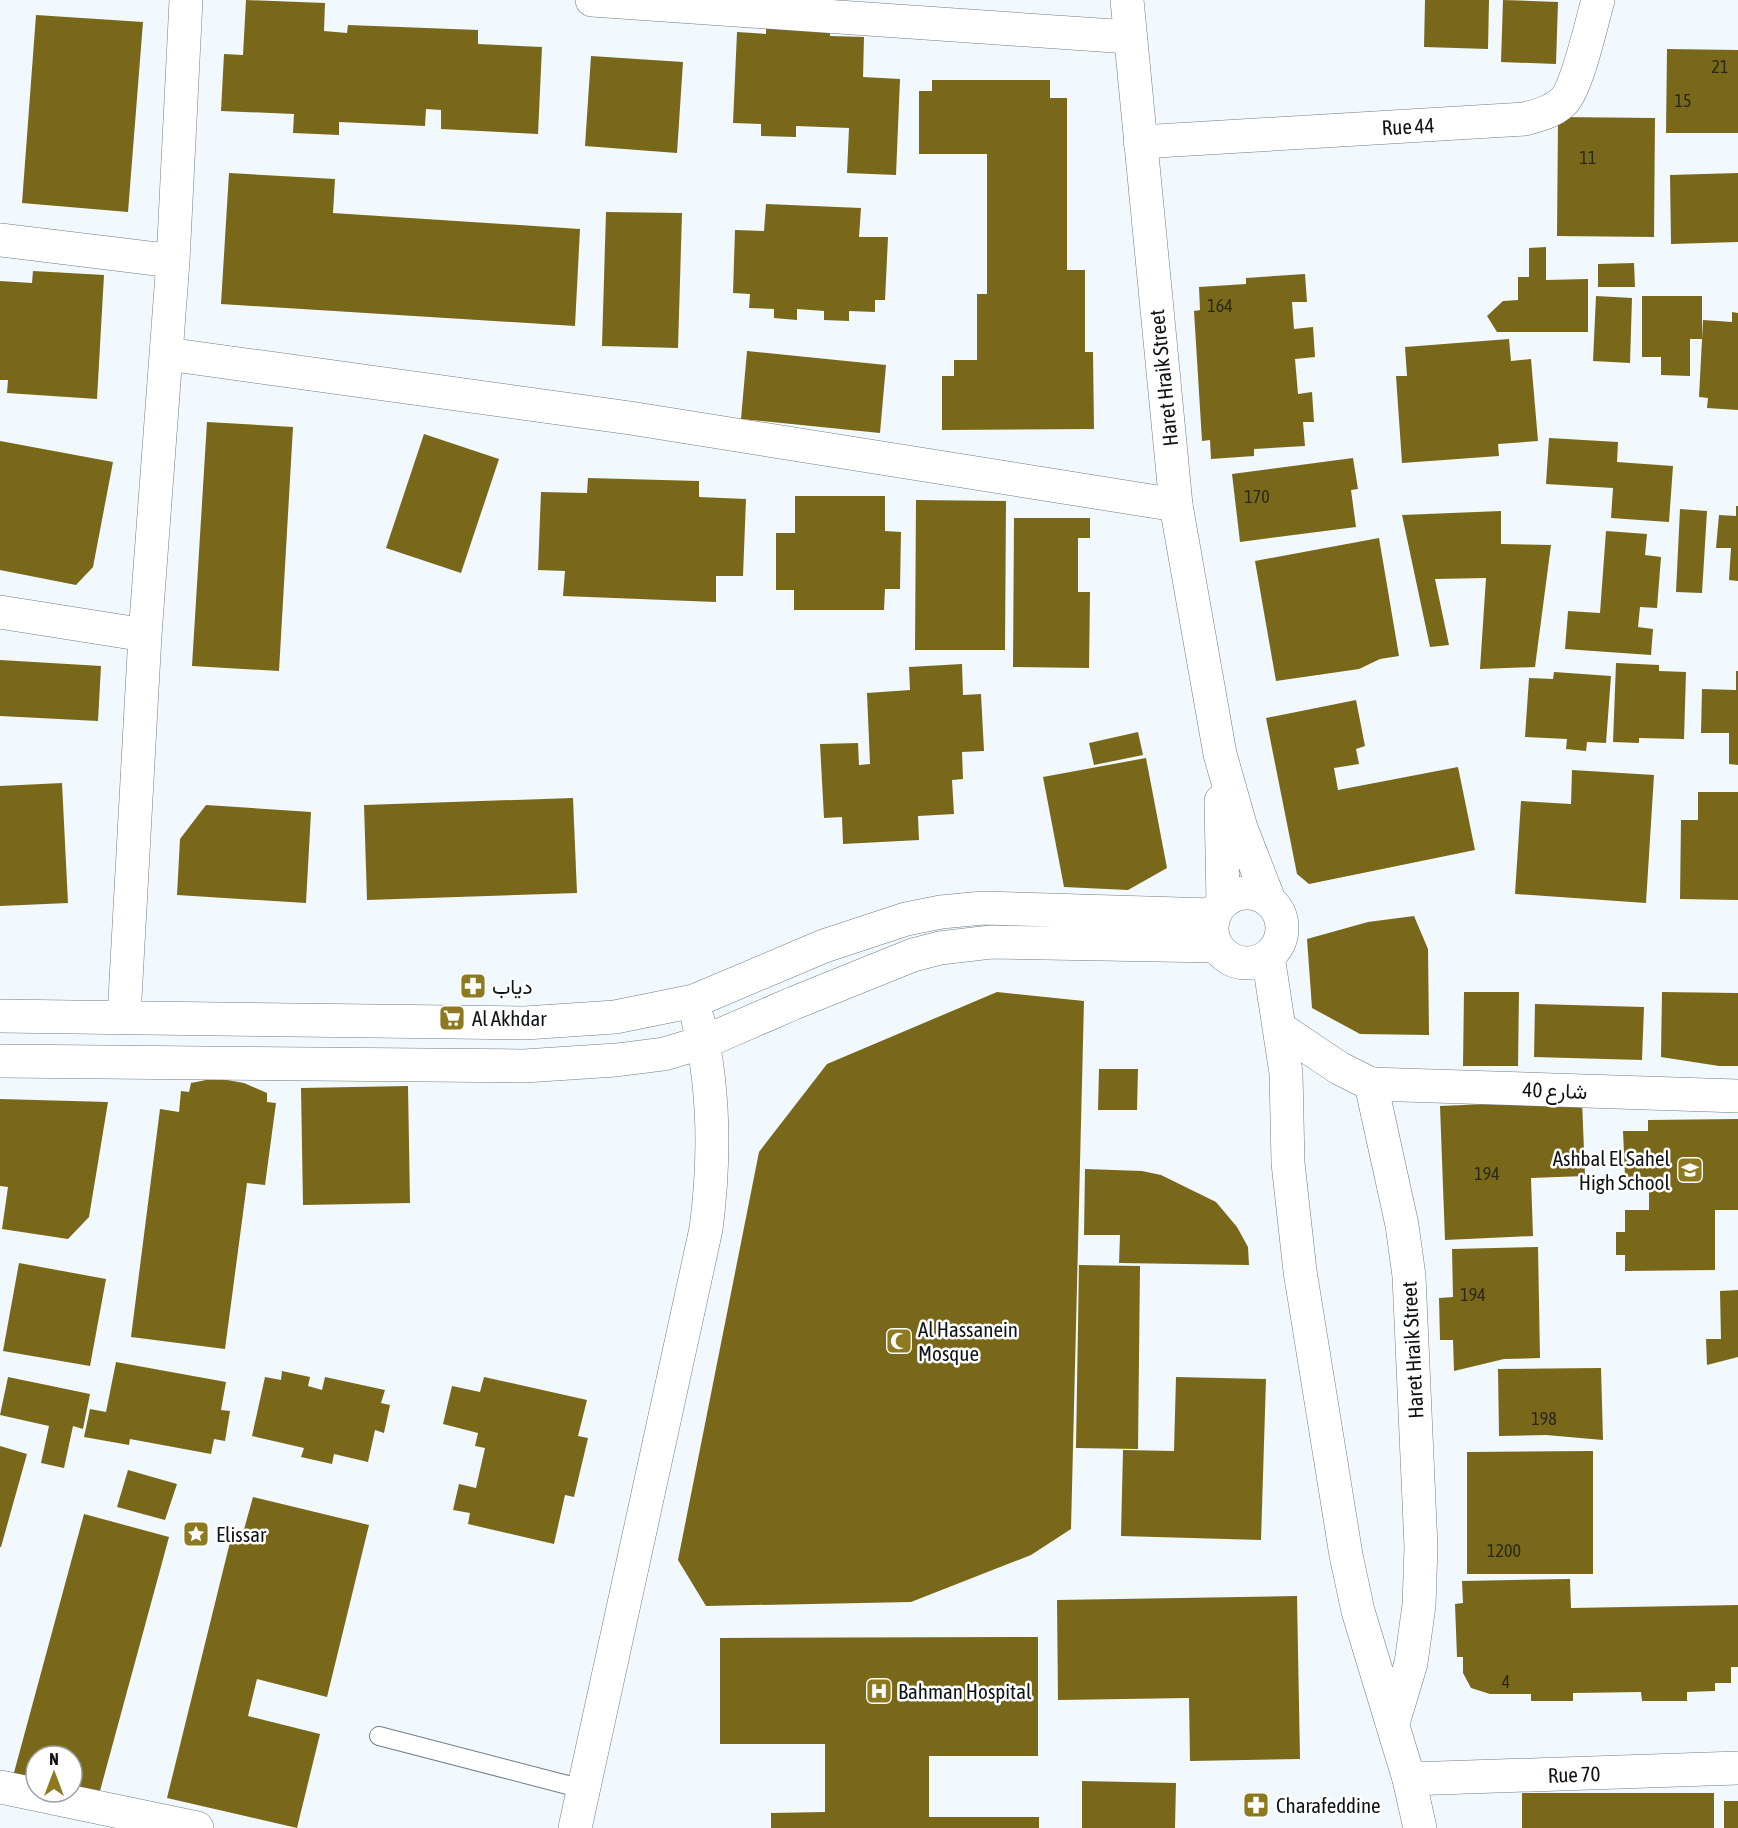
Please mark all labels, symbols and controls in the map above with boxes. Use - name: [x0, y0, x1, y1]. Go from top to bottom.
- house number: 21: [1712, 56, 1728, 77]
- house number: 15: [1675, 90, 1691, 111]
- street label: Rue 44: [1381, 113, 1435, 139]
- house number: 11: [1580, 147, 1596, 168]
- house number: 164: [1207, 295, 1233, 316]
- street label: Haret Hraik Street: [1144, 308, 1182, 448]
- house number: 170: [1244, 486, 1270, 507]
- pharmacy icon: دياب: [458, 971, 488, 1001]
- place label: دياب: [492, 974, 532, 999]
- supermarket icon: Al Akhdar: [437, 1003, 467, 1033]
- place label: Al Akhdar: [472, 1006, 547, 1030]
- street label: شارع 40: [1522, 1077, 1588, 1106]
- place label: Ashbal El Sahel High School: [1553, 1146, 1670, 1194]
- school or university icon: Ashbal El Sahel High School: [1675, 1155, 1705, 1185]
- house number: 194: [1474, 1163, 1500, 1184]
- street label: Haret Hraik Street: [1396, 1281, 1428, 1419]
- house number: 194: [1460, 1284, 1486, 1305]
- place label: Al Hassanein Mosque: [918, 1317, 1018, 1365]
- mosque icon: Al Hassanein Mosque: [884, 1326, 914, 1356]
- house number: 198: [1531, 1408, 1557, 1429]
- place icon: Elissar: [181, 1519, 211, 1549]
- place label: Elissar: [216, 1522, 267, 1546]
- house number: 1200: [1487, 1540, 1521, 1561]
- house number: 4: [1502, 1671, 1510, 1692]
- hospital icon: Bahman Hospital: [864, 1676, 894, 1706]
- place label: Bahman Hospital: [898, 1679, 1032, 1703]
- north arrow: [24, 1744, 84, 1804]
- text: N: [49, 1750, 59, 1768]
- street label: Rue 70: [1547, 1761, 1601, 1787]
- pharmacy icon: Charafeddine: [1241, 1790, 1271, 1820]
- place label: Charafeddine: [1276, 1793, 1381, 1817]

